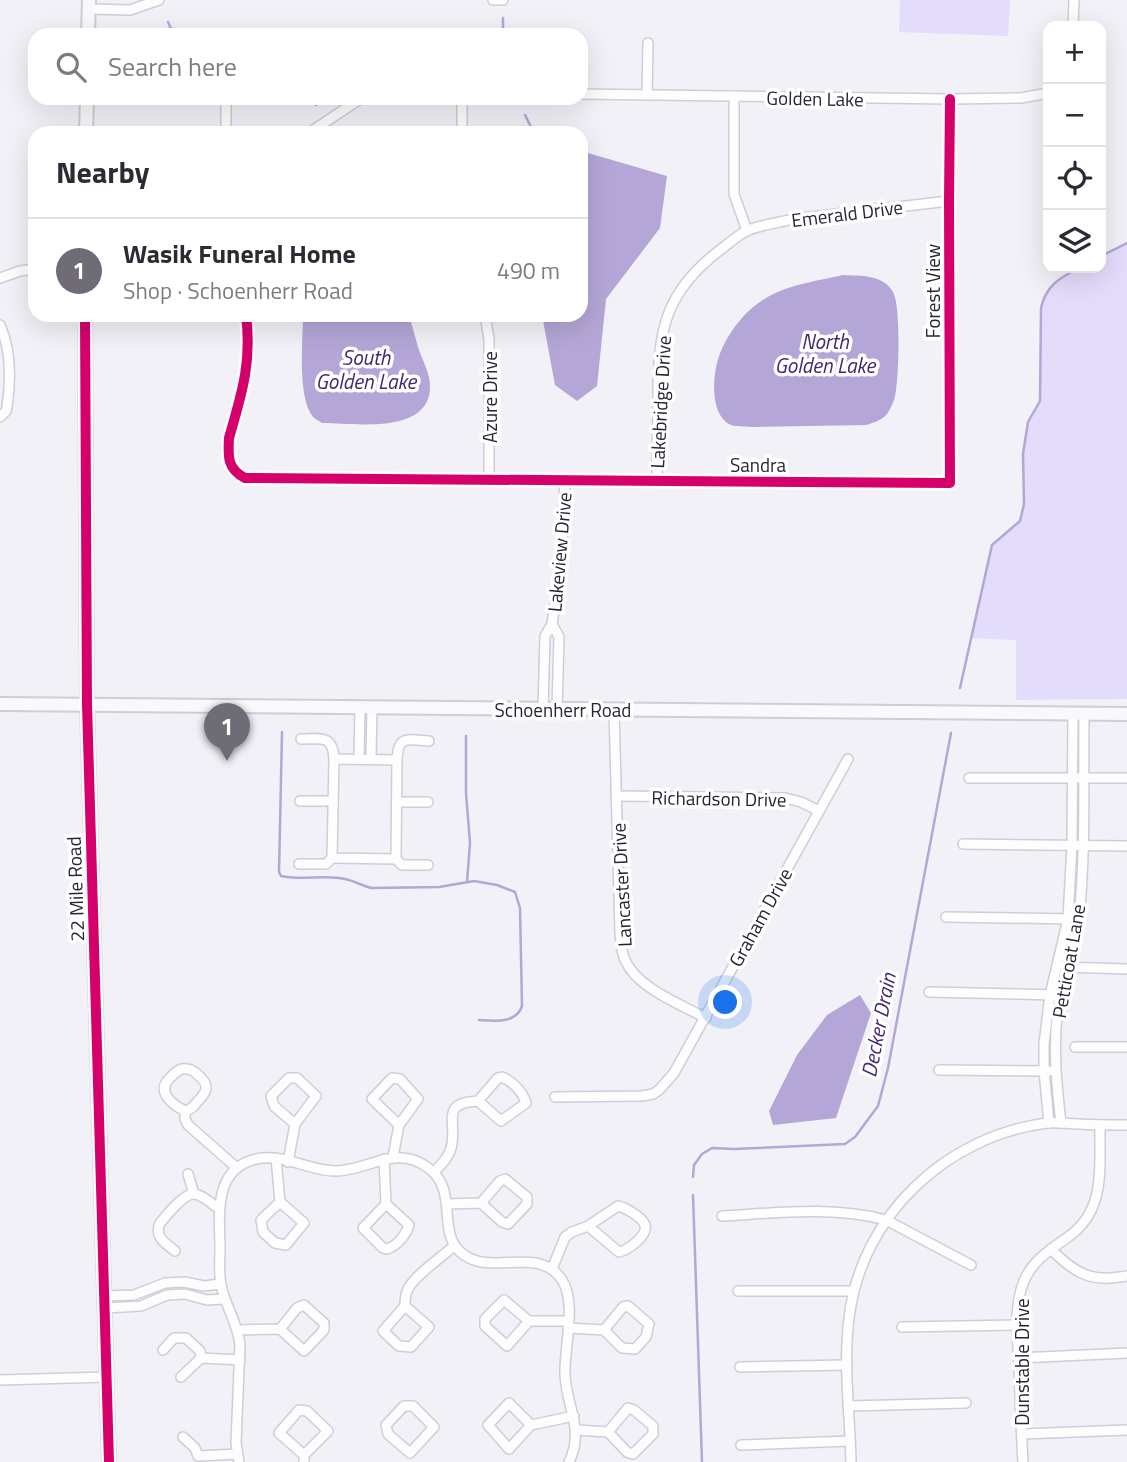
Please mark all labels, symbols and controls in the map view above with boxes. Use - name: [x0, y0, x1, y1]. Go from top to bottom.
- map controls: [1043, 21, 1106, 273]
- button: +: [1043, 21, 1106, 84]
- search box: [28, 28, 588, 105]
- text: Search here: [108, 47, 237, 86]
- icon: search: [52, 48, 90, 86]
- street label: Golden Lake: [766, 83, 864, 113]
- button: −: [1043, 84, 1106, 147]
- button: locate: [1043, 147, 1106, 210]
- text: Nearby: [56, 149, 149, 195]
- street label: Emerald Drive: [790, 192, 904, 234]
- button: layers: [1043, 210, 1106, 273]
- text: Wasik Funeral Home: [123, 234, 356, 273]
- street label: Forest View: [918, 244, 947, 338]
- text: 1: [73, 253, 85, 288]
- text: 490 m: [497, 253, 560, 288]
- text: Shop · Schoenherr Road: [123, 273, 353, 308]
- water label: North Golden Lake: [775, 325, 876, 381]
- street label: Lakebridge Drive: [642, 335, 678, 469]
- water label: South Golden Lake: [316, 341, 417, 397]
- street label: Azure Drive: [475, 351, 504, 443]
- street label: Sandra: [730, 450, 787, 479]
- street label: Lakeview Drive: [539, 491, 579, 613]
- street label: Schoenherr Road: [495, 695, 631, 724]
- pin: 1: [204, 703, 250, 761]
- street label: Richardson Drive: [651, 782, 787, 814]
- street label: Lancaster Drive: [603, 822, 639, 948]
- street label: 22 Mile Road: [59, 836, 91, 942]
- street label: Graham Drive: [721, 862, 799, 972]
- street label: Petticoat Lane: [1044, 902, 1092, 1020]
- water label: Decker Drain: [852, 970, 904, 1080]
- your location: [708, 985, 742, 1019]
- street label: Dunstable Drive: [1007, 1298, 1036, 1426]

